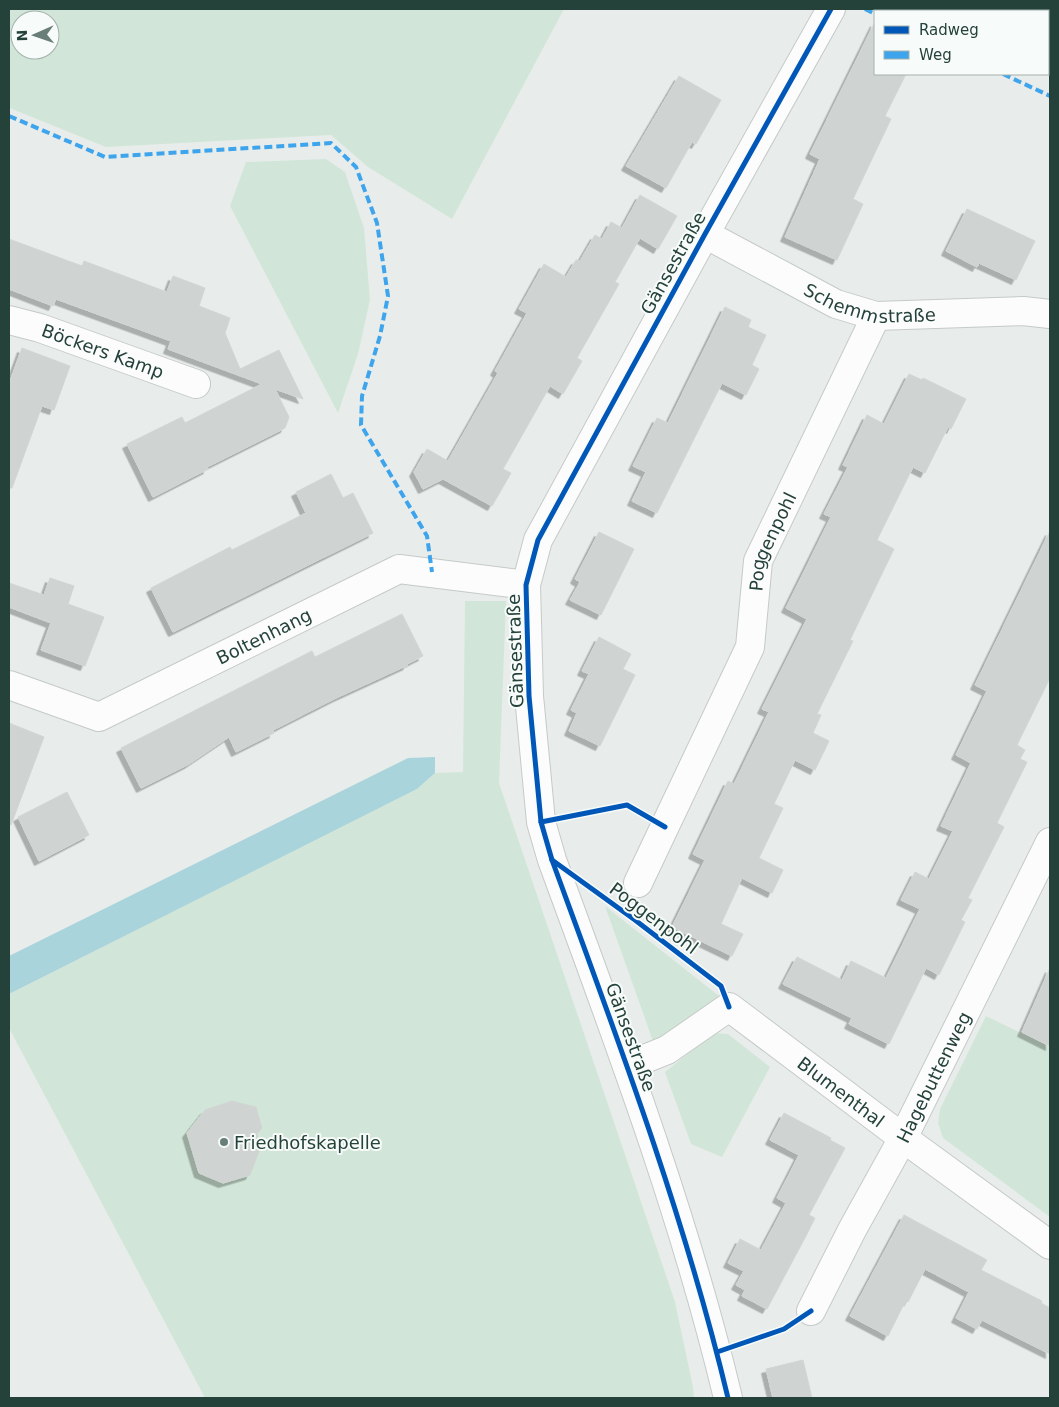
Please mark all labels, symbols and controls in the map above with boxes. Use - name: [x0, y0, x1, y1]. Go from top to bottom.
- north arrow: [10, 10, 60, 60]
- legend: [874, 10, 1049, 75]
- text: Radweg: [919, 21, 979, 39]
- text: N: [14, 29, 30, 42]
- text: Weg: [919, 46, 952, 64]
- street label: Gänsestraße: [636, 208, 710, 318]
- street label: Schemmstraße: [800, 278, 936, 327]
- street label: Böckers Kamp: [39, 319, 167, 382]
- street label: Poggenpohl: [745, 489, 800, 592]
- street label: Gänsestraße: [503, 594, 527, 708]
- street label: Boltenhang: [213, 604, 314, 668]
- street label: Poggenpohl: [606, 878, 702, 958]
- street label: Gänsestraße: [602, 980, 660, 1094]
- street label: Hagebuttenweg: [892, 1008, 975, 1146]
- street label: Blumenthal: [794, 1052, 889, 1131]
- place label: Friedhofskapelle: [234, 1132, 381, 1153]
- marker: Friedhofskapelle: [218, 1136, 230, 1148]

